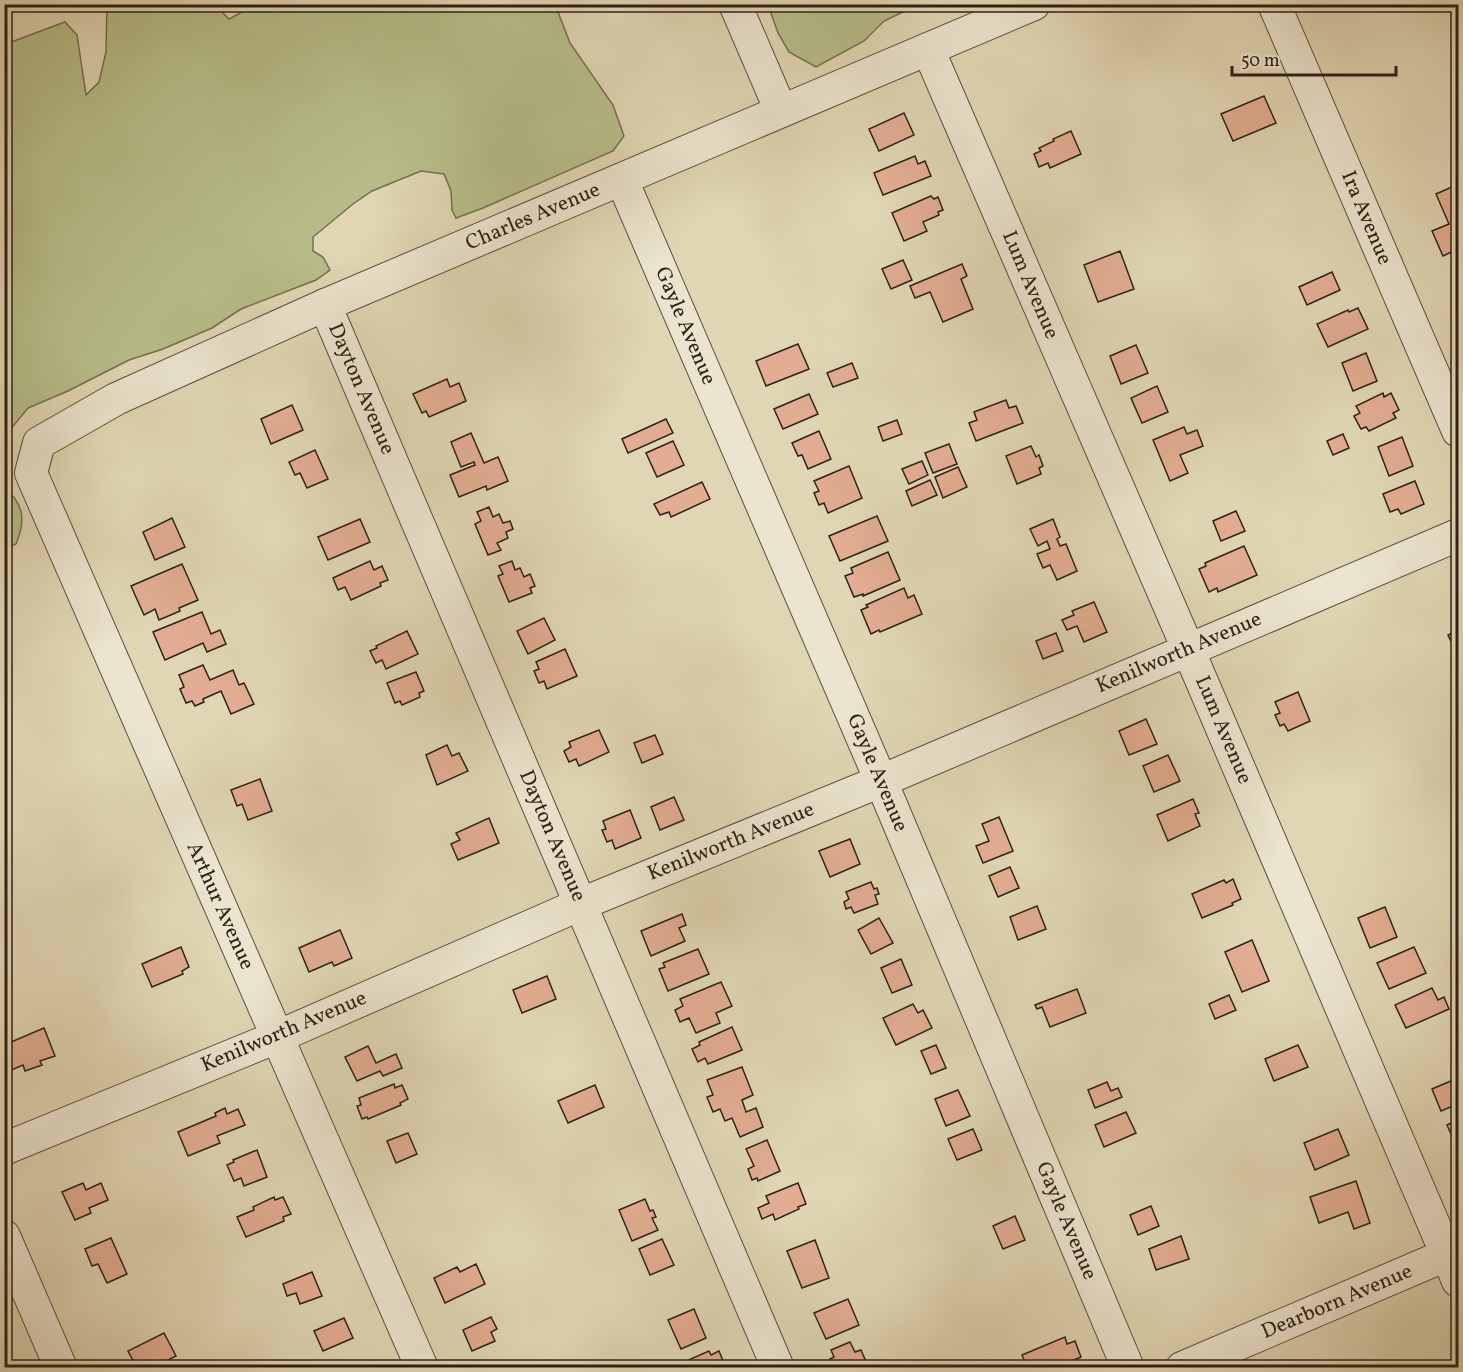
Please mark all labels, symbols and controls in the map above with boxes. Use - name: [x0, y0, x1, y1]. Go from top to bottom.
- scale bar: [1232, 39, 1396, 77]
- text: 50 m: [1241, 49, 1280, 74]
- street label: Ira Avenue: [1333, 166, 1399, 270]
- street label: Charles Avenue: [461, 176, 605, 258]
- street label: Lum Avenue: [994, 226, 1066, 344]
- street label: Gayle Avenue: [647, 262, 723, 390]
- street label: Dayton Avenue: [320, 319, 402, 459]
- street label: Kenilworth Avenue: [1092, 605, 1266, 701]
- street label: Lum Avenue: [1187, 671, 1259, 789]
- street label: Gayle Avenue: [839, 709, 915, 837]
- street label: Dayton Avenue: [511, 766, 593, 906]
- street label: Kenilworth Avenue: [643, 795, 819, 889]
- street label: Arthur Avenue: [179, 838, 261, 975]
- street label: Kenilworth Avenue: [197, 984, 371, 1080]
- street label: Gayle Avenue: [1028, 1157, 1104, 1285]
- street label: Dearborn Avenue: [1257, 1257, 1417, 1347]

